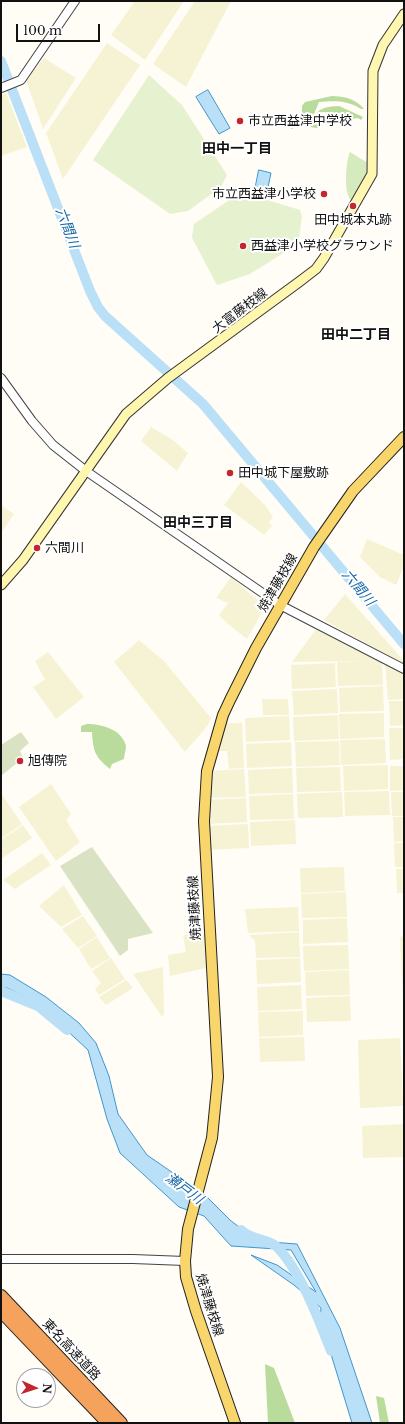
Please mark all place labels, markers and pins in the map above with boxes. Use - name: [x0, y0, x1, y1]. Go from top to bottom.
- place label: 市立西益津中学校: [248, 113, 352, 129]
- marker: 市立西益津中学校: [235, 116, 245, 126]
- place label: 市立西益津小学校: [212, 186, 316, 202]
- marker: 市立西益津小学校: [319, 189, 329, 199]
- marker: 田中城本丸跡: [348, 201, 358, 211]
- place label: 田中城本丸跡: [314, 212, 392, 228]
- place label: 西益津小学校グラウンド: [251, 238, 394, 254]
- marker: 西益津小学校グラウンド: [238, 241, 248, 251]
- place label: 田中城下屋敷跡: [238, 465, 329, 481]
- marker: 田中城下屋敷跡: [225, 468, 235, 478]
- place label: 六間川: [45, 540, 84, 556]
- marker: 六間川: [32, 543, 42, 553]
- place label: 旭傳院: [28, 753, 67, 769]
- marker: 旭傳院: [15, 756, 25, 766]

